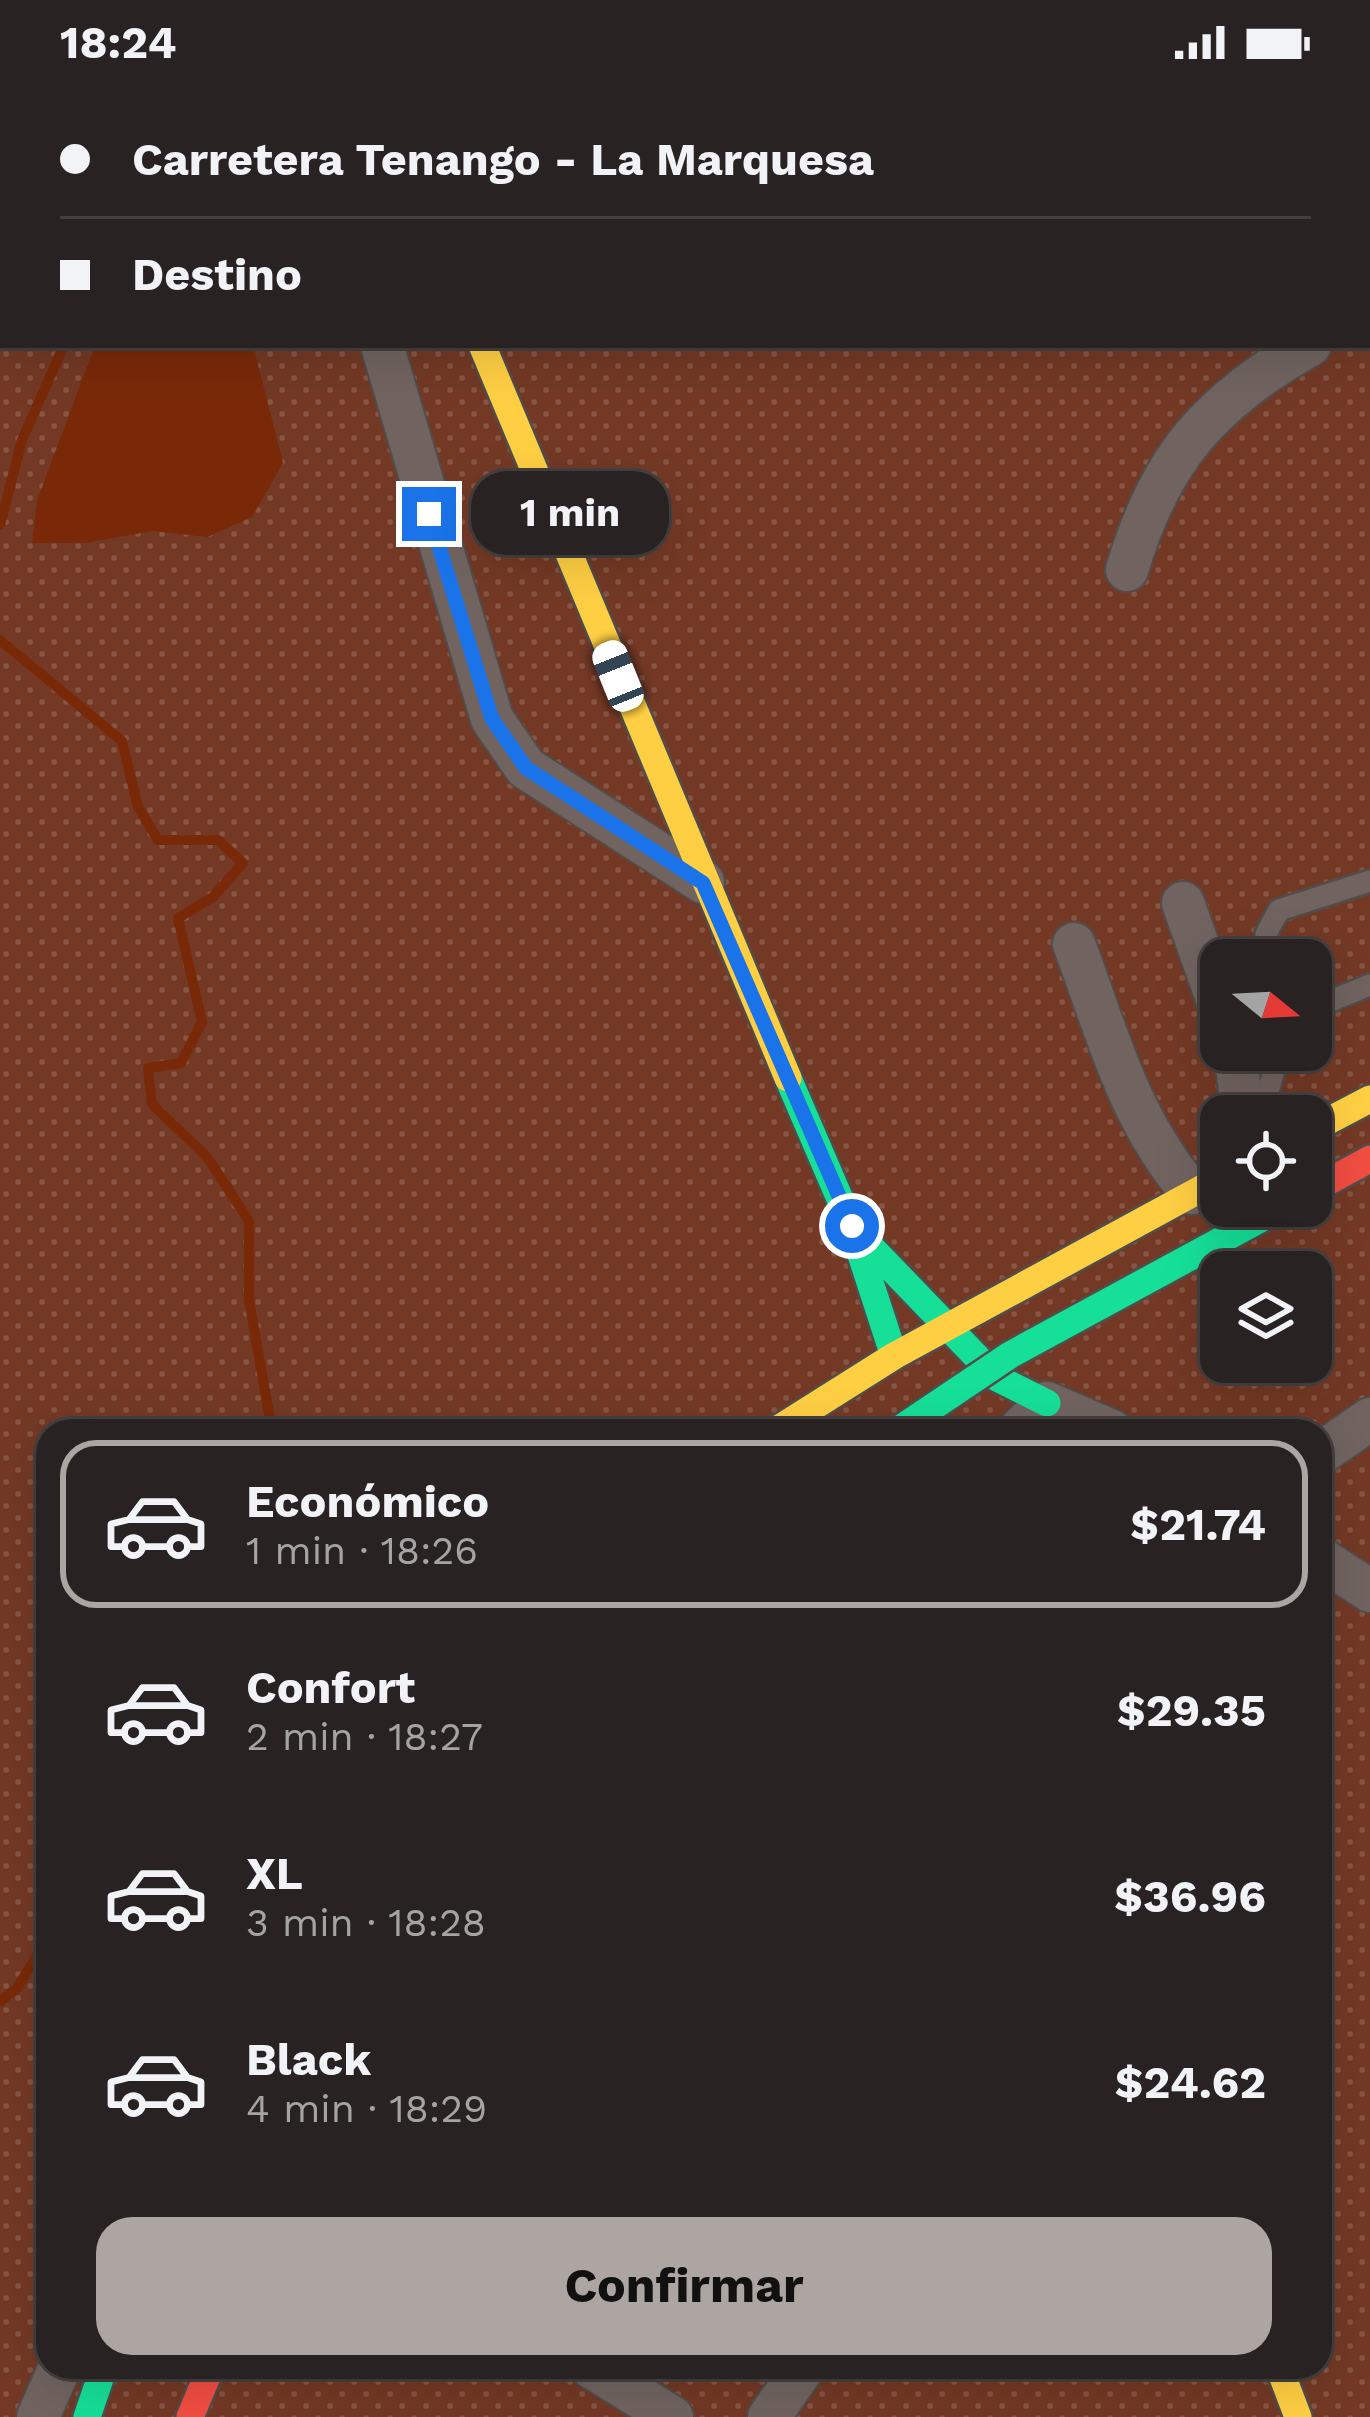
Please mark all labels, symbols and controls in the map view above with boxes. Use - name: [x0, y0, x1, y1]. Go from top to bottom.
- text: 18:24: [60, 16, 177, 69]
- text: Carretera Tenango - La Marquesa: [132, 133, 874, 186]
- text: Destino: [132, 248, 302, 301]
- callout: 1 min: [471, 472, 669, 556]
- route end: [402, 487, 456, 541]
- text: 1 min: [520, 490, 620, 535]
- car: [588, 636, 648, 716]
- north arrow: [1200, 939, 1332, 1071]
- map controls: [1200, 939, 1332, 1383]
- button: locate: [1200, 1095, 1332, 1227]
- route start: [825, 1199, 879, 1253]
- button: layers: [1200, 1251, 1332, 1383]
- icon: car: [102, 1470, 210, 1578]
- text: Económico: [246, 1475, 489, 1528]
- text: $21.74: [1130, 1498, 1266, 1551]
- text: 1 min · 18:26: [246, 1528, 478, 1573]
- icon: car: [102, 1656, 210, 1764]
- text: Confort: [246, 1661, 415, 1714]
- text: $29.35: [1117, 1684, 1266, 1737]
- text: 2 min · 18:27: [246, 1714, 483, 1759]
- icon: car: [102, 1842, 210, 1950]
- text: XL: [246, 1847, 303, 1900]
- text: $36.96: [1114, 1870, 1266, 1923]
- text: 3 min · 18:28: [246, 1900, 486, 1945]
- icon: car: [102, 2028, 210, 2136]
- text: Black: [246, 2033, 371, 2086]
- text: $24.62: [1115, 2056, 1266, 2109]
- text: 4 min · 18:29: [246, 2086, 487, 2131]
- button: Confirmar: [96, 2217, 1272, 2355]

